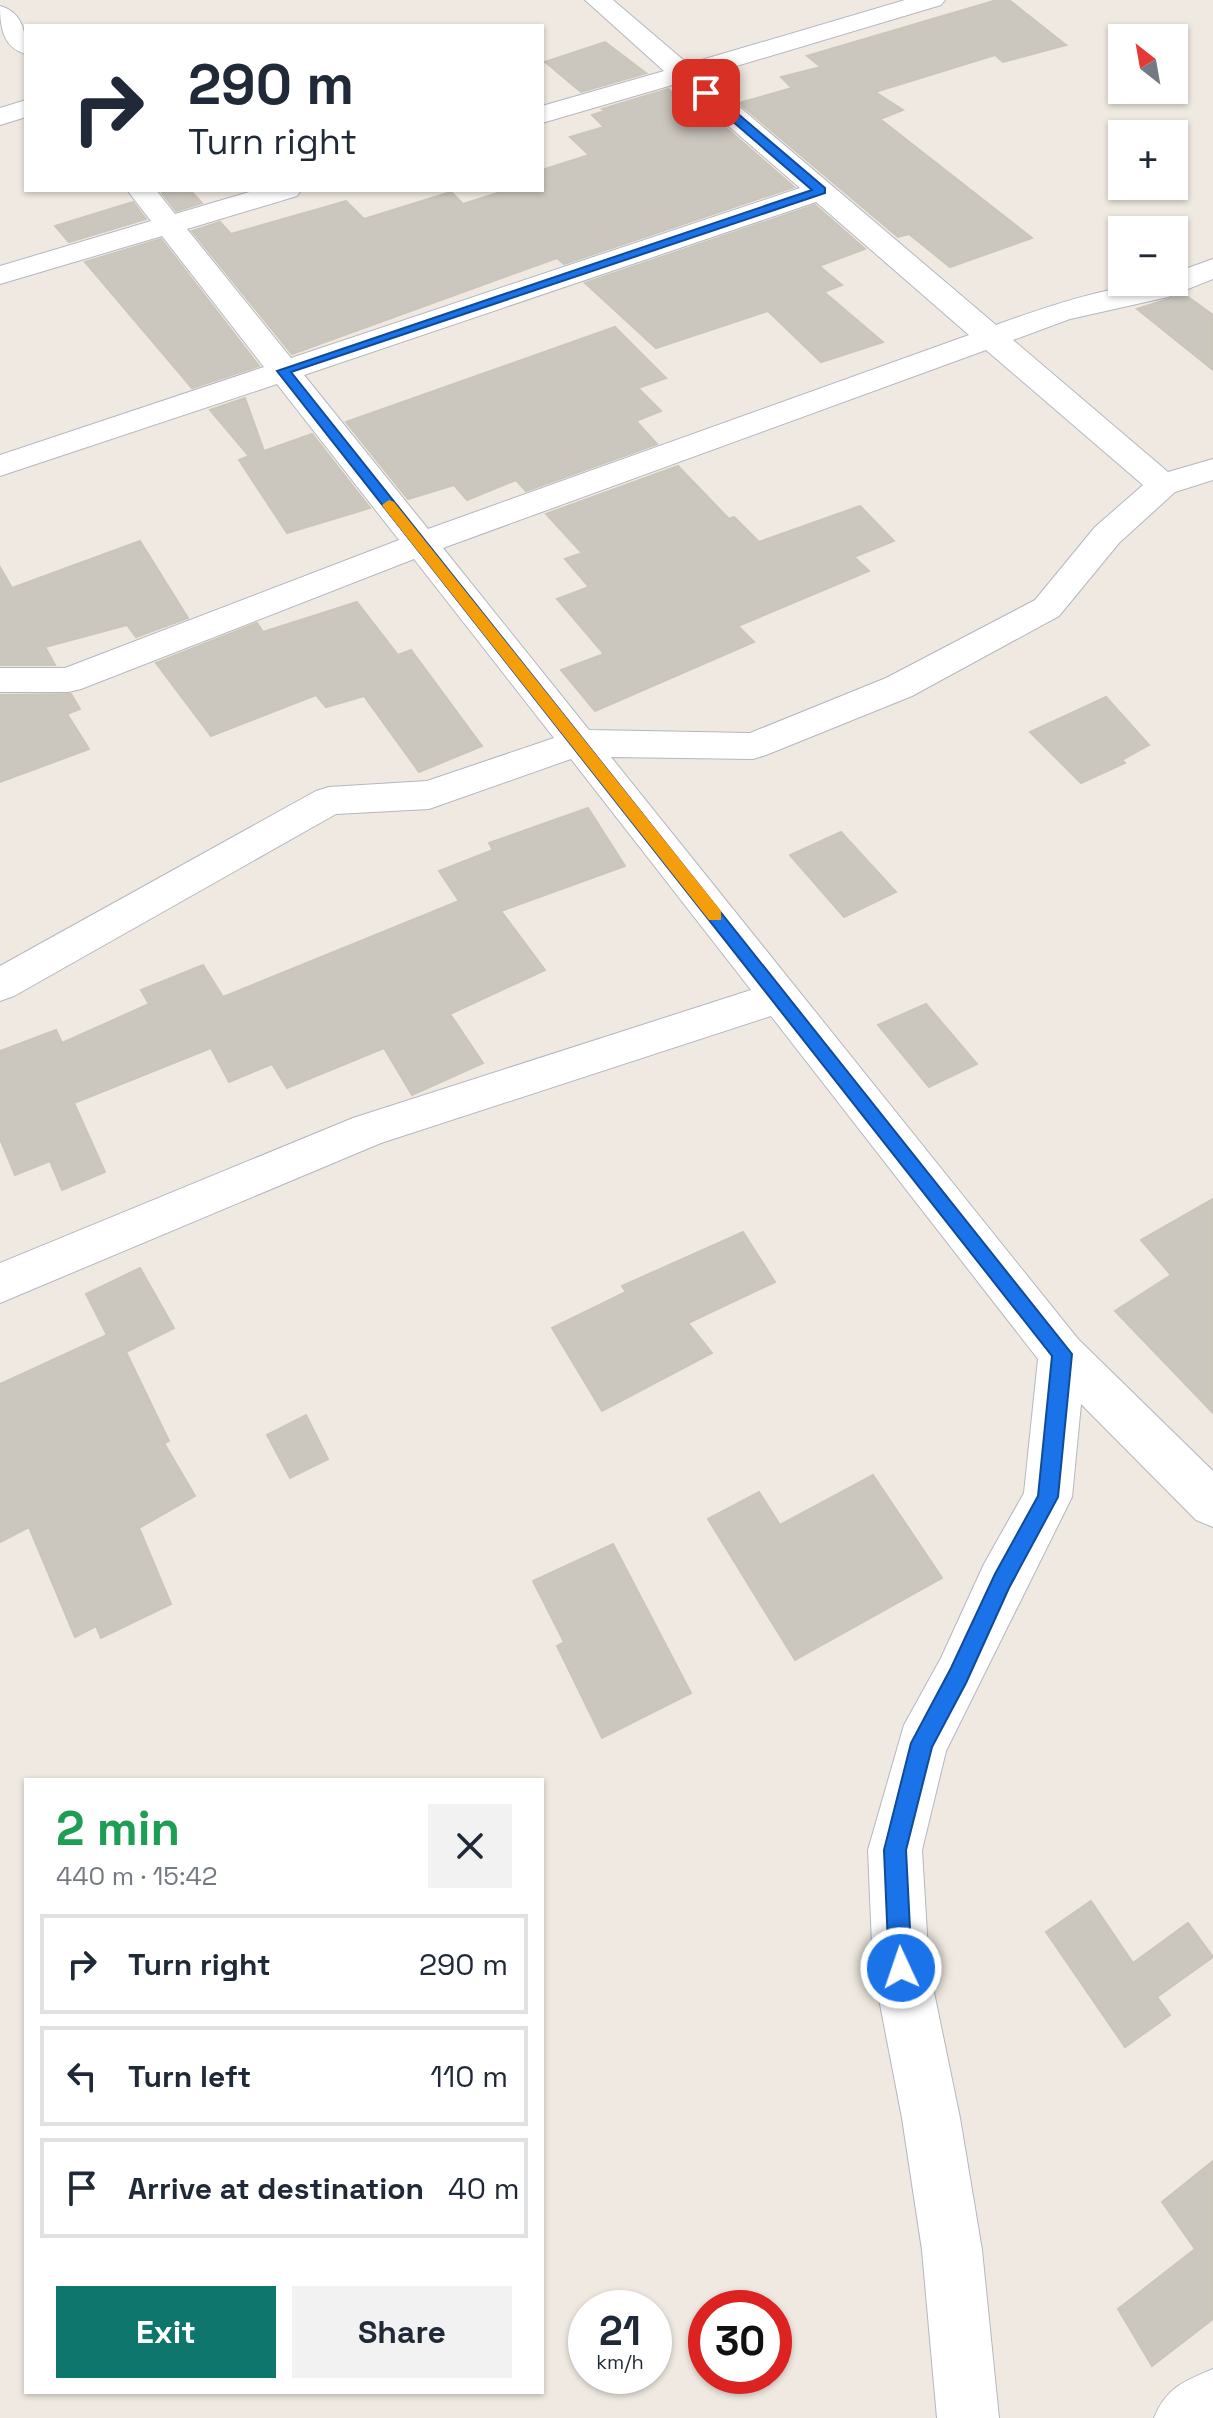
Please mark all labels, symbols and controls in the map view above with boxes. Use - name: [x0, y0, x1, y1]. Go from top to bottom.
- north arrow: [1108, 24, 1188, 104]
- map controls: [1108, 24, 1188, 296]
- text: 290 m: [188, 49, 354, 120]
- icon: right: [56, 56, 160, 160]
- pin: [672, 59, 740, 127]
- icon: arrive: [684, 71, 728, 115]
- text: Turn right: [188, 119, 357, 165]
- button: +: [1108, 120, 1188, 200]
- button: −: [1108, 216, 1188, 296]
- text: 2 min: [56, 1798, 180, 1859]
- button: close: [428, 1804, 512, 1888]
- text: 440 m · 15:42: [56, 1859, 217, 1893]
- position arrow: [859, 1926, 943, 2010]
- icon: right: [60, 1942, 104, 1986]
- text: Turn right: [128, 1945, 271, 1984]
- text: 290 m: [419, 1945, 508, 1984]
- icon: left: [60, 2054, 104, 2098]
- text: Turn left: [128, 2057, 251, 2096]
- text: 110 m: [430, 2057, 508, 2096]
- icon: arrive: [60, 2166, 104, 2210]
- text: Arrive at destination: [128, 2169, 424, 2208]
- text: 40 m: [448, 2169, 520, 2208]
- button: Exit: [56, 2286, 276, 2378]
- button: Share: [292, 2286, 512, 2378]
- speed limit sign: 30: [688, 2290, 792, 2394]
- text: 21: [599, 2306, 641, 2357]
- text: km/h: [596, 2349, 644, 2375]

